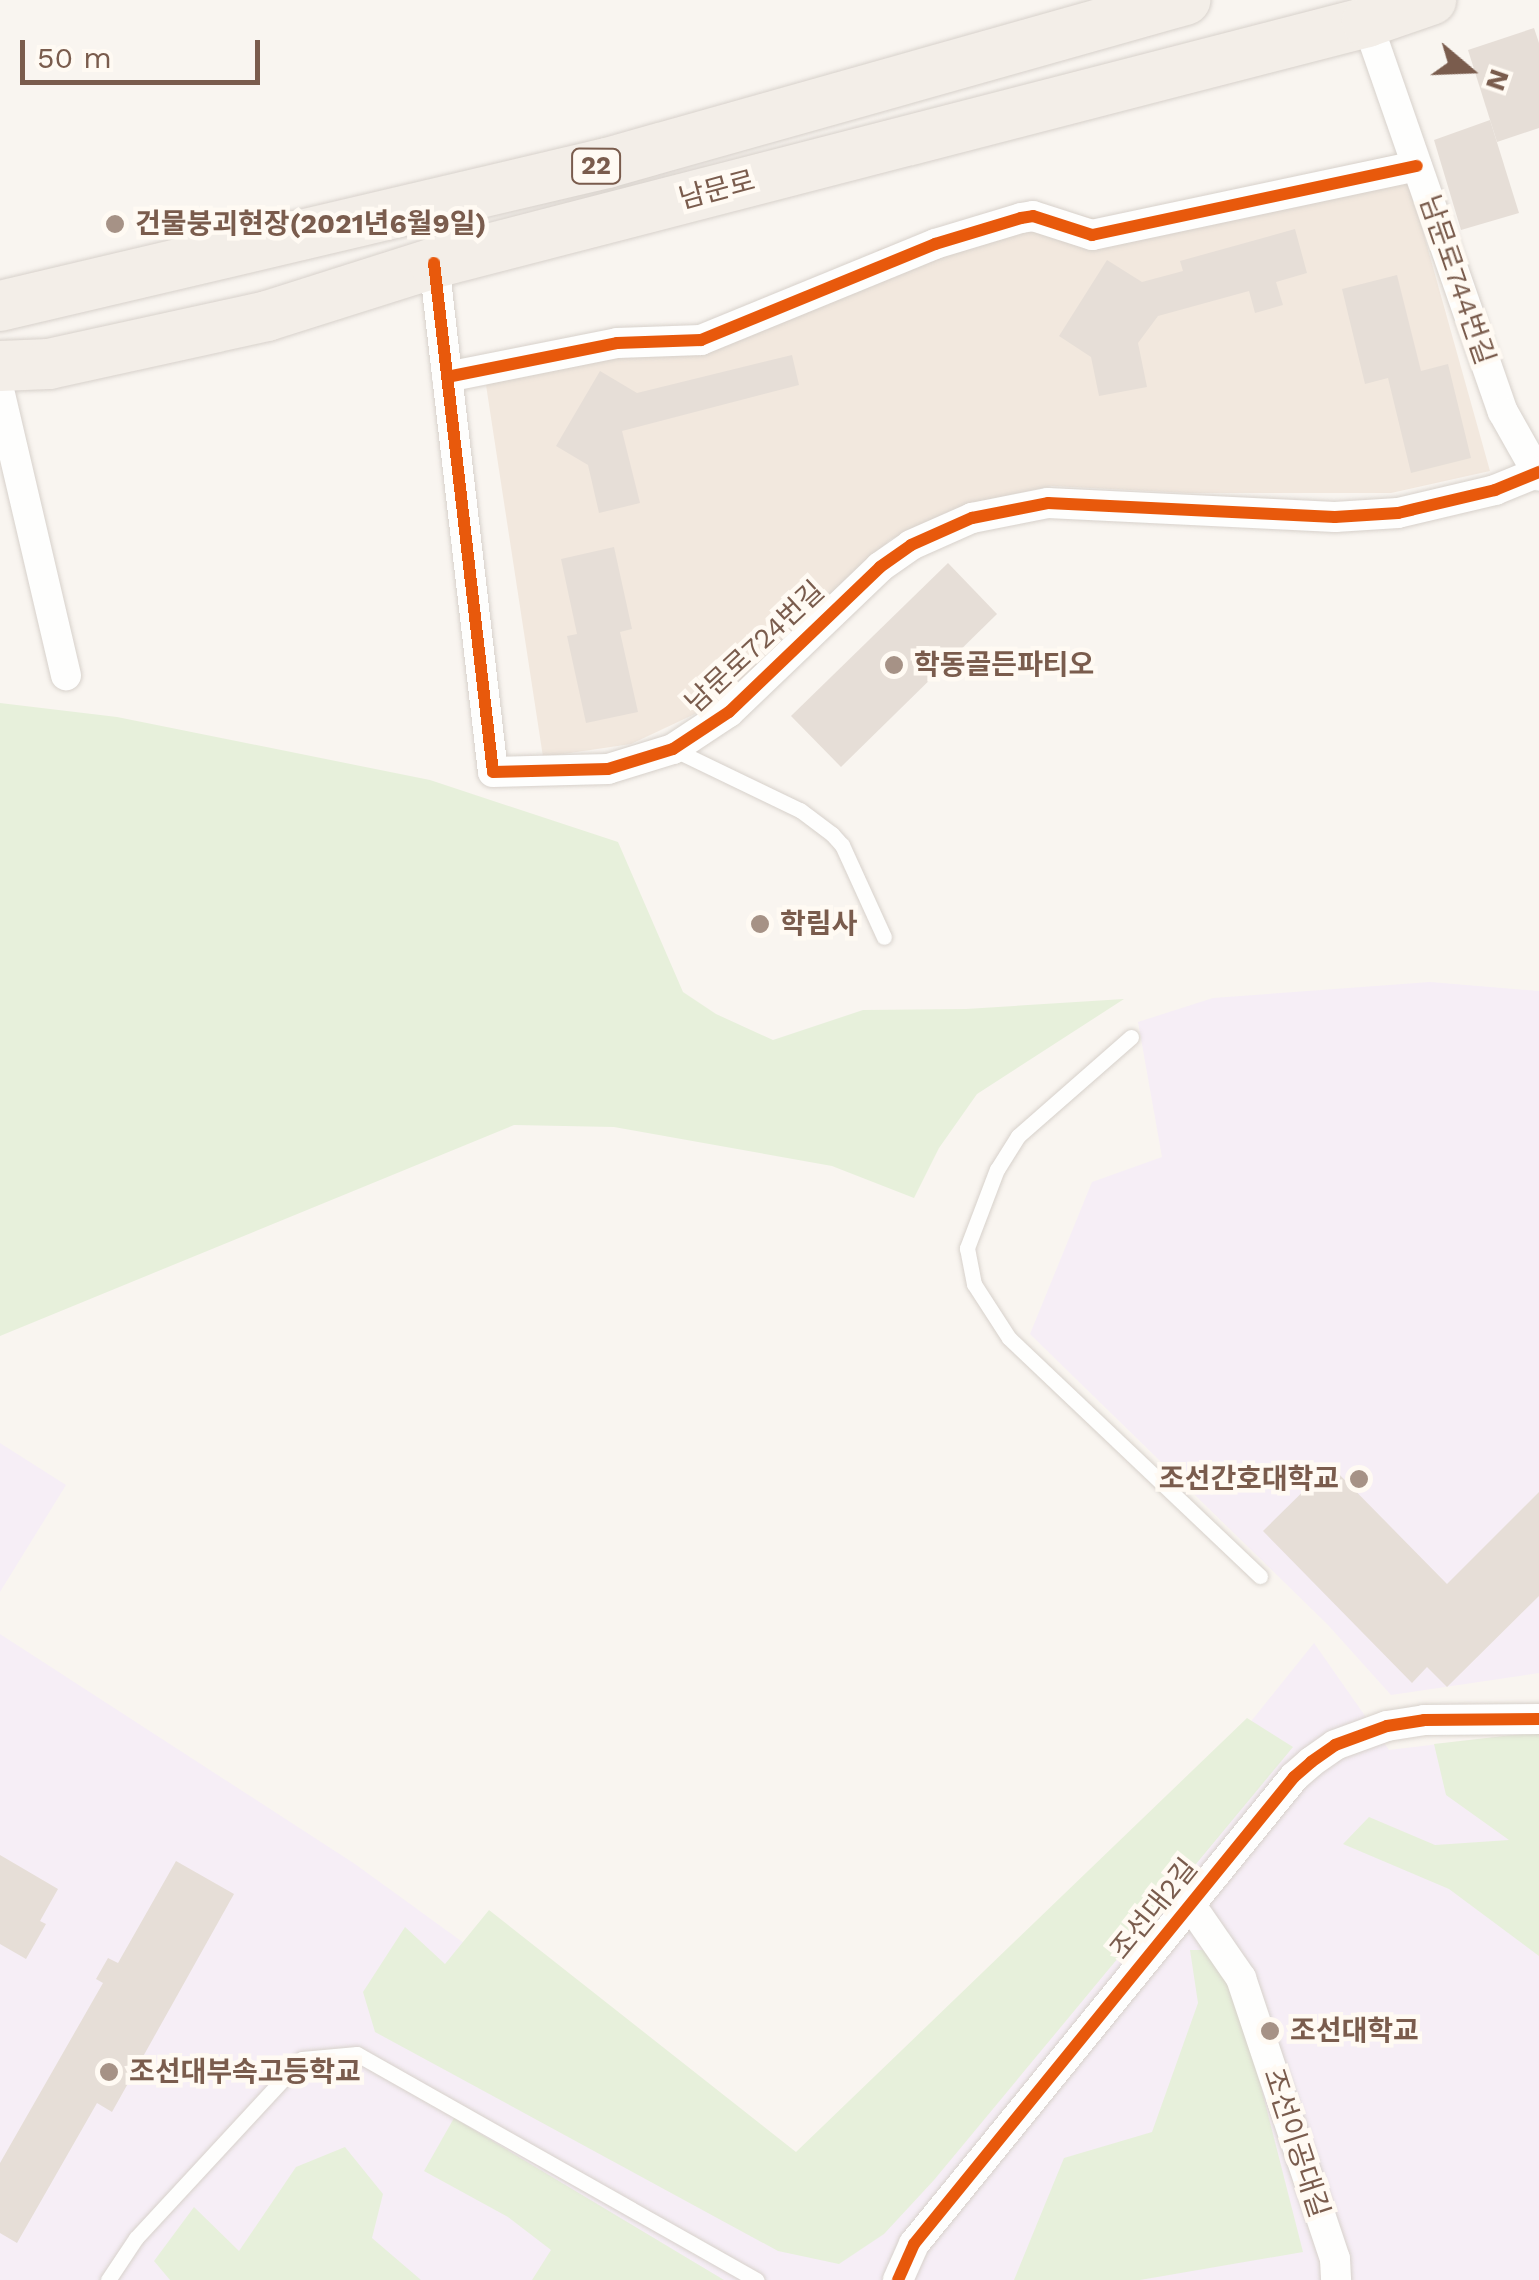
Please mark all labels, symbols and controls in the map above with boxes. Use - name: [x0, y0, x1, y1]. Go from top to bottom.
- scale bar: [25, 20, 265, 82]
- north arrow: [1419, 20, 1519, 120]
- text: 50 m: [37, 40, 112, 75]
- text: N: [1479, 65, 1517, 95]
- road number: 22: [571, 146, 621, 186]
- street label: 남문로: [675, 164, 759, 216]
- street label: 남문로744번길: [1412, 191, 1502, 369]
- place label: 건물붕괴현장(2021년6월9일): [135, 207, 487, 241]
- marker: 건물붕괴현장(2021년6월9일): [104, 213, 126, 235]
- street label: 남문로724번길: [679, 574, 831, 720]
- place label: 학동골든파티오: [914, 648, 1094, 682]
- marker: 학동골든파티오: [883, 654, 905, 676]
- place label: 학림사: [780, 907, 857, 941]
- marker: 학림사: [749, 913, 771, 935]
- place label: 조선간호대학교: [1159, 1462, 1339, 1496]
- marker: 조선간호대학교: [1348, 1468, 1370, 1490]
- street label: 조선대2길: [1103, 1852, 1205, 1966]
- place label: 조선대학교: [1290, 2014, 1419, 2048]
- marker: 조선대학교: [1259, 2020, 1281, 2042]
- place label: 조선대부속고등학교: [129, 2055, 361, 2089]
- marker: 조선대부속고등학교: [98, 2061, 120, 2083]
- street label: 조선이공대길: [1256, 2064, 1336, 2222]

